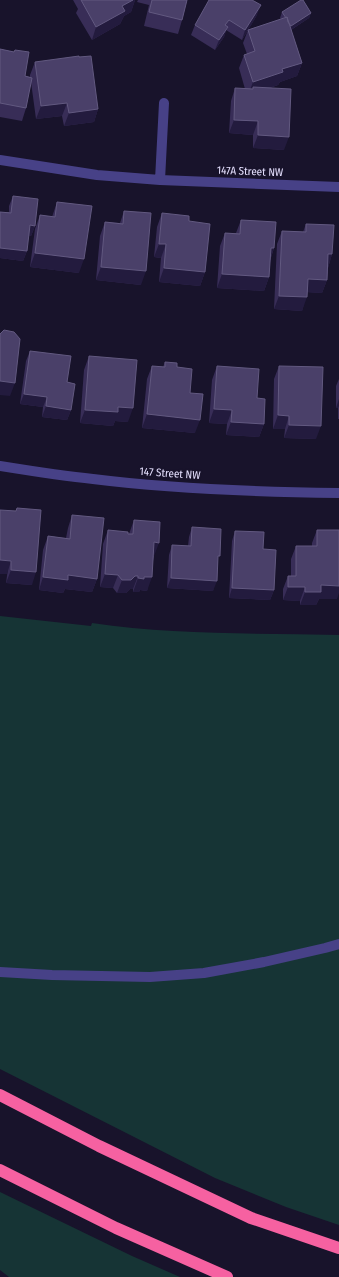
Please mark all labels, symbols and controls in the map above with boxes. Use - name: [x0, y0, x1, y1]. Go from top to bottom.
- street label: 147A Street NW: [217, 164, 283, 179]
- street label: 147 Street NW: [139, 465, 201, 482]

